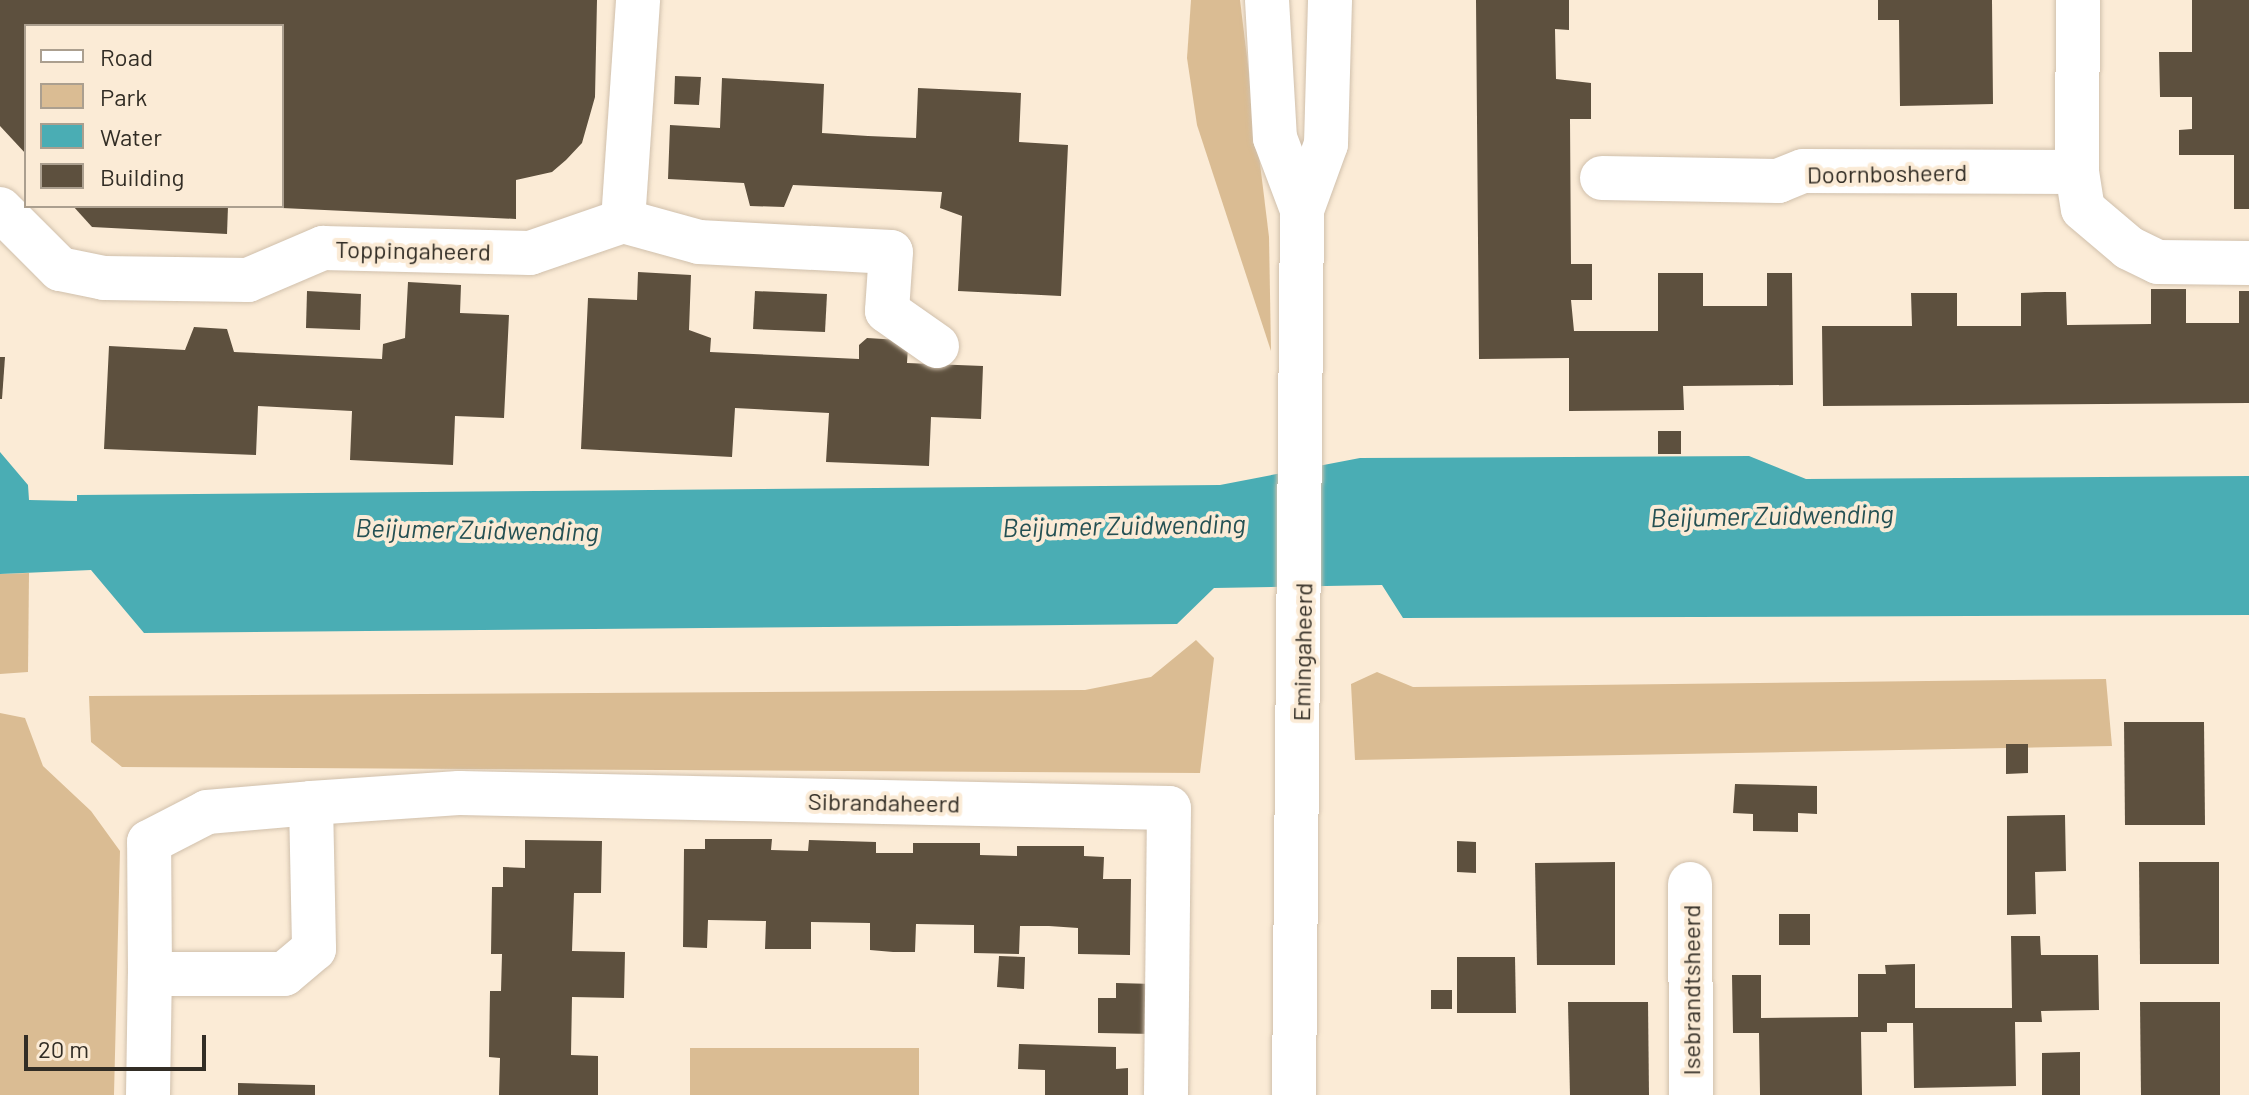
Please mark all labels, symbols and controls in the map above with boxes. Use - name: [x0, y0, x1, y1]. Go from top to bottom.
- legend: [24, 24, 284, 208]
- text: Road: [100, 42, 153, 71]
- text: Park: [100, 82, 147, 111]
- text: Water: [100, 122, 162, 151]
- street label: Doornbosheerd: [1807, 157, 1967, 189]
- text: Building: [100, 162, 184, 191]
- street label: Toppingaheerd: [335, 234, 491, 266]
- water label: Beijumer Zuidwending: [1650, 497, 1894, 533]
- water label: Beijumer Zuidwending: [1002, 507, 1246, 543]
- water label: Beijumer Zuidwending: [355, 511, 599, 547]
- street label: Emingaheerd: [1286, 582, 1318, 722]
- street label: Sibrandaheerd: [808, 786, 960, 818]
- street label: Isebrandtsheerd: [1677, 905, 1705, 1075]
- scale bar: [28, 1019, 210, 1069]
- text: 20 m: [38, 1034, 89, 1063]

